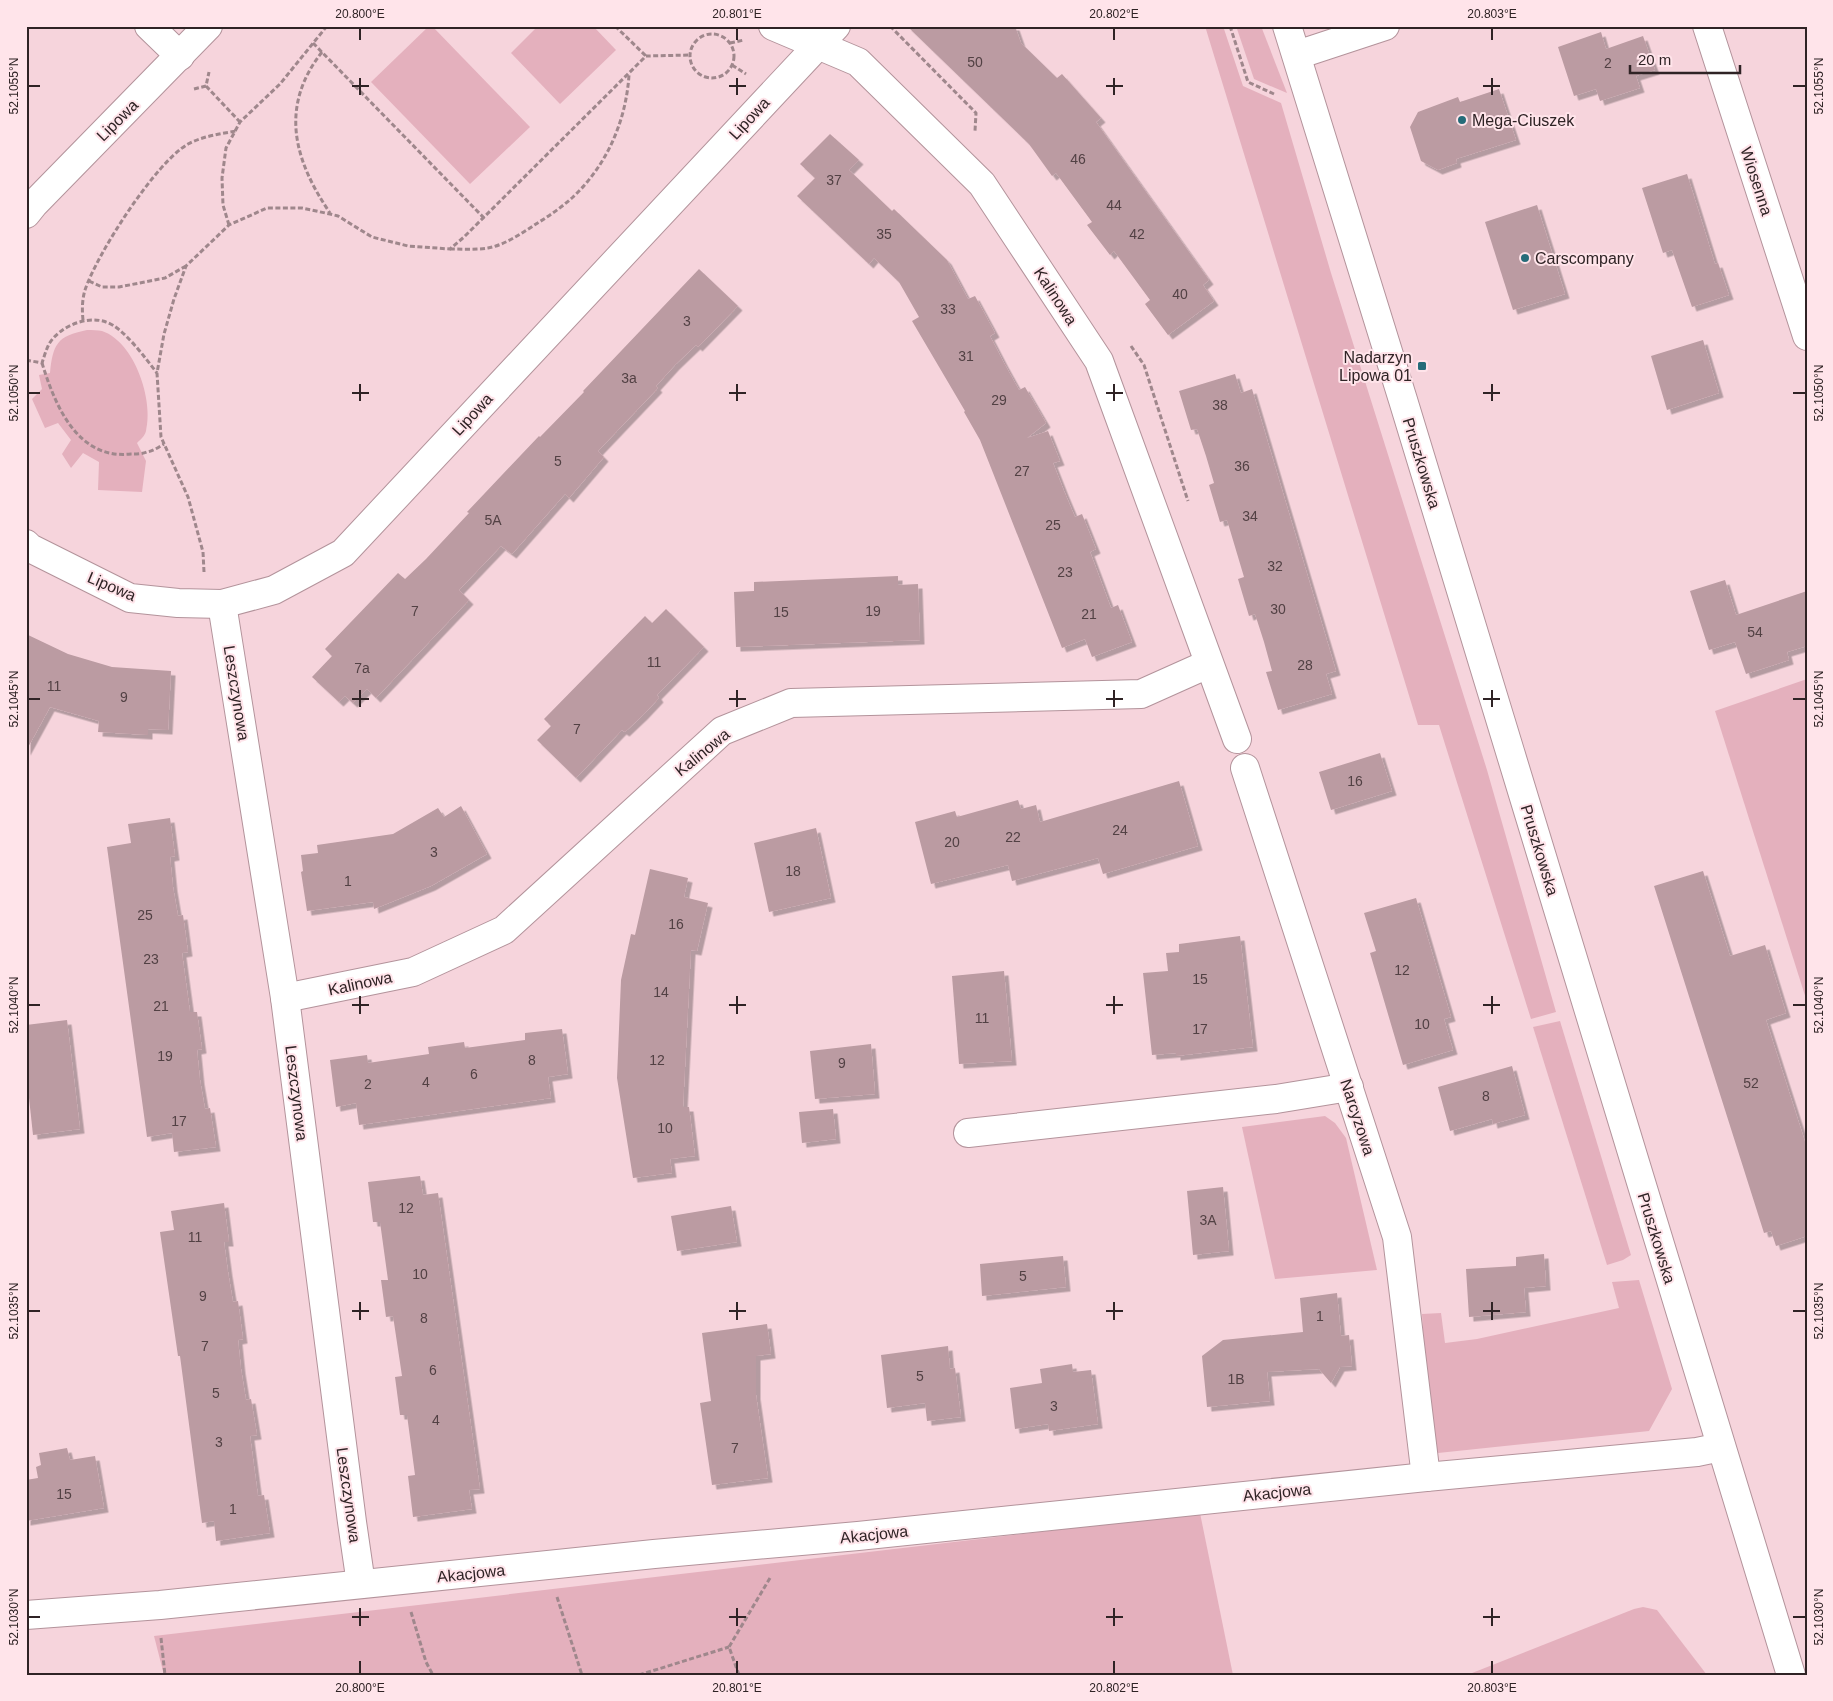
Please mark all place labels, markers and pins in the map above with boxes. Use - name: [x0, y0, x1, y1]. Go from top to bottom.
- place label: Mega-Ciuszek: [1472, 112, 1575, 129]
- marker: Mega-Ciuszek: [1456, 114, 1468, 126]
- place label: Carscompany: [1535, 250, 1634, 267]
- marker: Carscompany: [1519, 252, 1531, 264]
- place label: Nadarzyn Lipowa 01: [1339, 349, 1412, 384]
- marker: Nadarzyn Lipowa 01: [1416, 360, 1428, 372]

